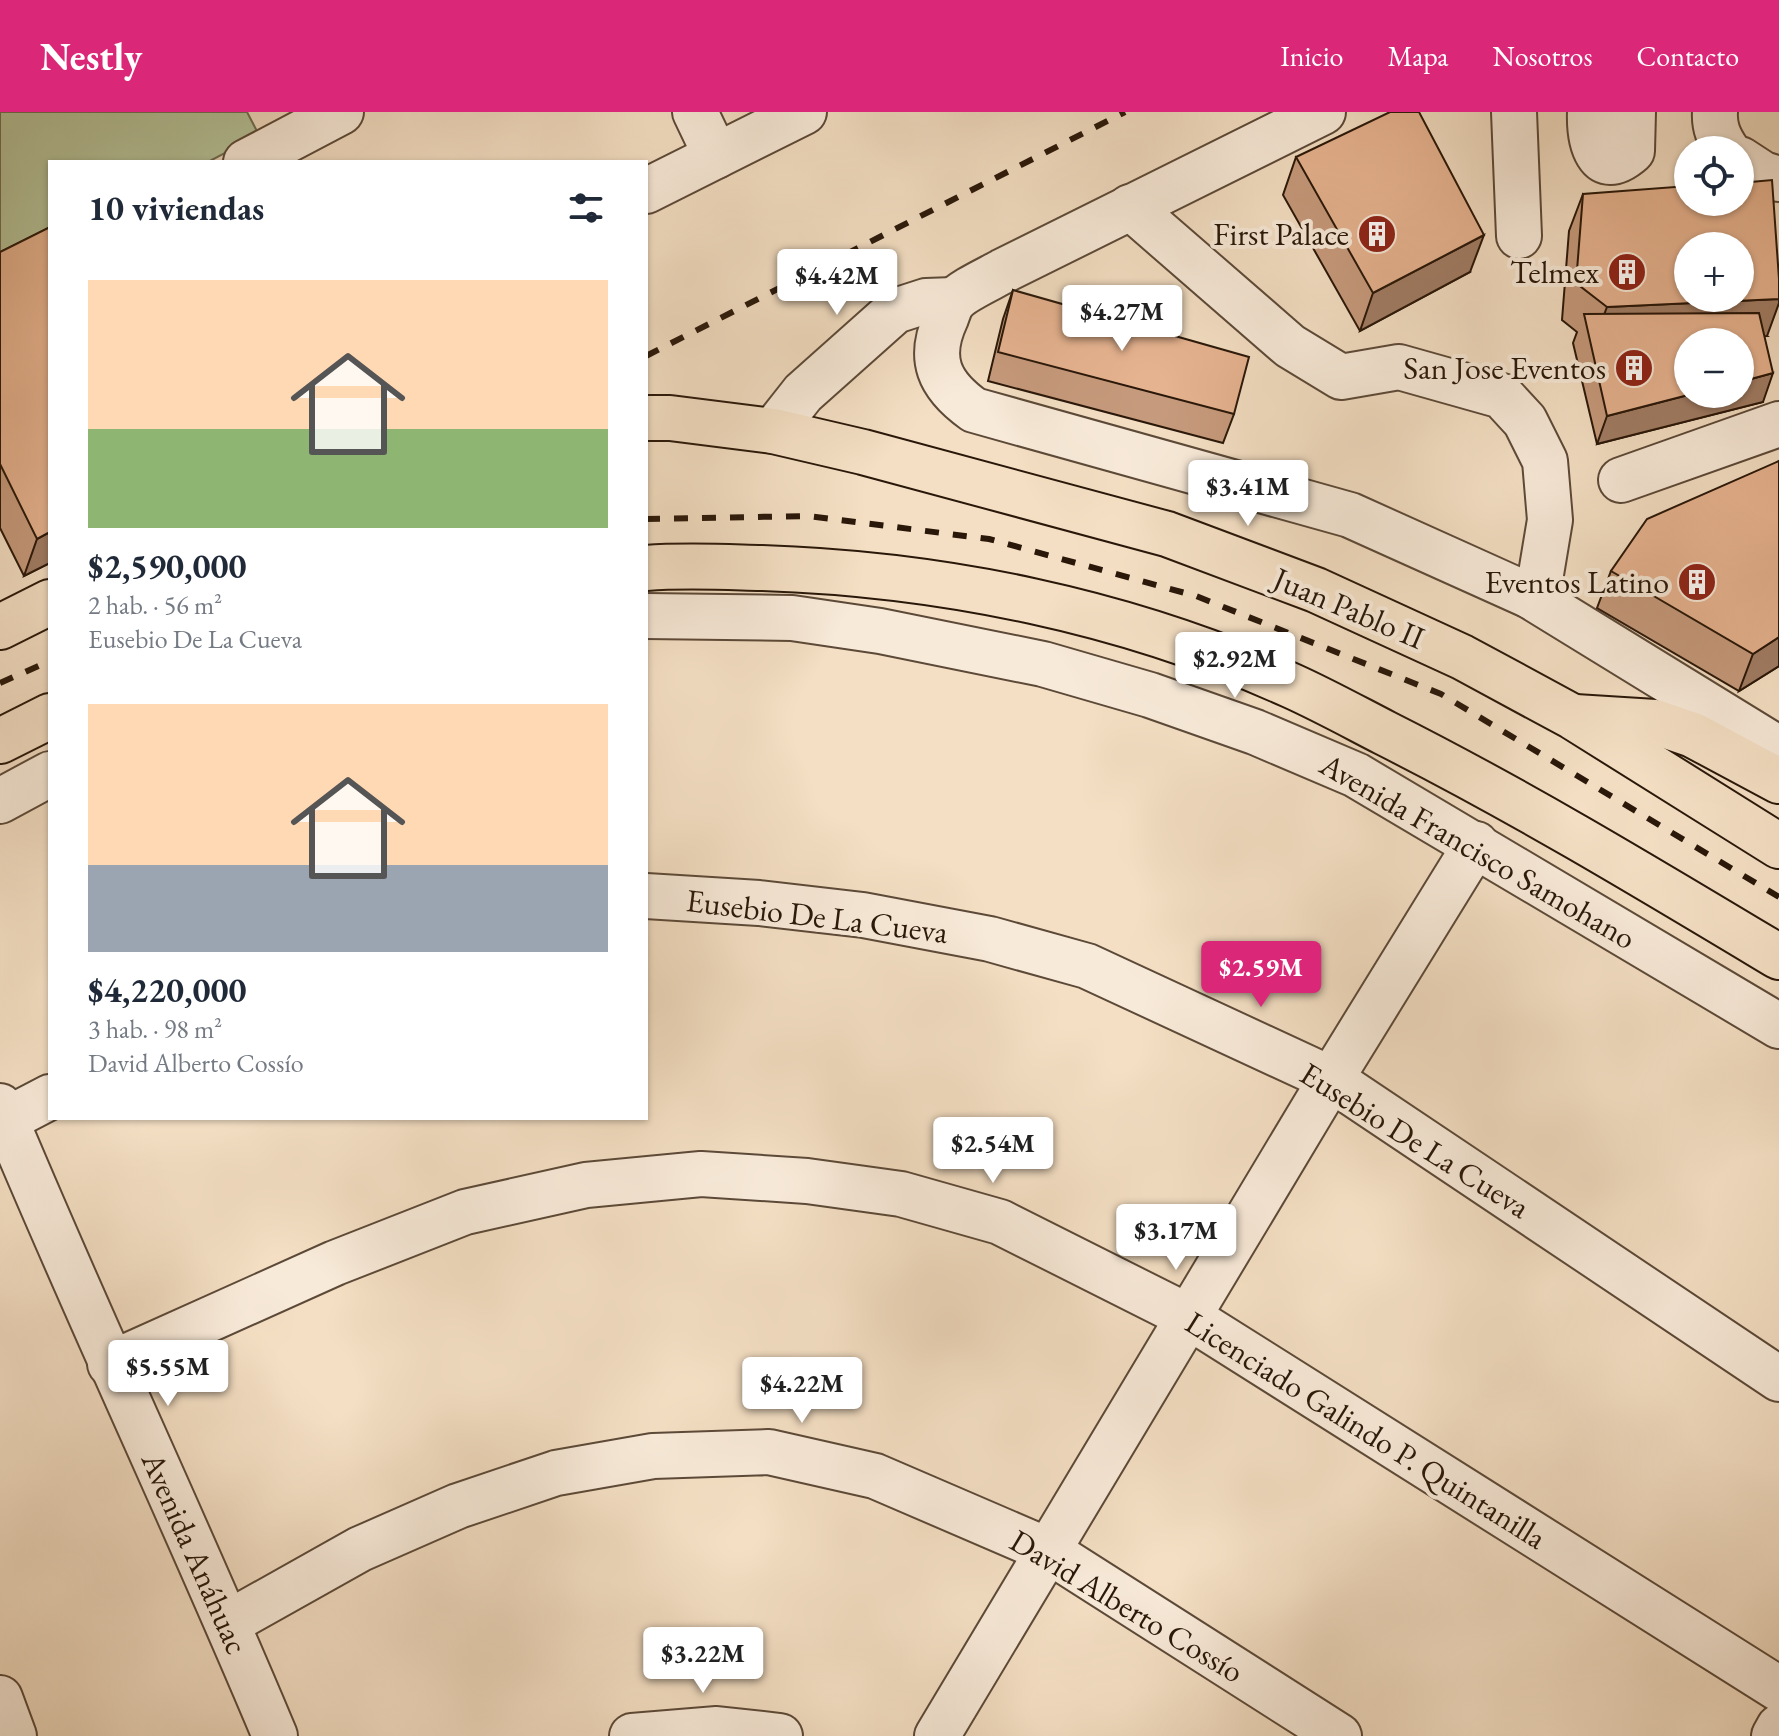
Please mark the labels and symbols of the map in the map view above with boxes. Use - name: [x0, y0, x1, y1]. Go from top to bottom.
- place label: First Palace: [1213, 213, 1349, 255]
- building icon: First Palace: [1356, 213, 1398, 255]
- pin: $4.42M: [772, 249, 902, 317]
- place label: Telmex: [1510, 251, 1599, 293]
- building icon: Telmex: [1606, 251, 1648, 293]
- pin: $4.27M: [1057, 285, 1187, 353]
- place label: San Jose Eventos: [1403, 347, 1606, 389]
- building icon: San Jose Eventos: [1613, 347, 1655, 389]
- pin: $3.41M: [1183, 460, 1313, 528]
- street label: Juan Pablo II: [1264, 556, 1431, 659]
- place label: Eventos Latino: [1485, 561, 1669, 603]
- building icon: Eventos Latino: [1676, 561, 1718, 603]
- pin: $2.92M: [1170, 632, 1300, 700]
- street label: Avenida Francisco Samohano: [1312, 743, 1644, 959]
- street label: Eusebio De La Cueva: [684, 879, 951, 953]
- pin: $2.59M: [1196, 941, 1326, 1009]
- street label: Eusebio De La Cueva: [1292, 1052, 1538, 1228]
- pin: $2.54M: [928, 1117, 1058, 1185]
- pin: $3.17M: [1111, 1204, 1241, 1272]
- street label: Licenciado Galindo P. Quintanilla: [1178, 1301, 1555, 1559]
- pin: $5.55M: [103, 1340, 233, 1408]
- pin: $4.22M: [737, 1357, 867, 1425]
- street label: Avenida Anáhuac: [131, 1445, 258, 1660]
- street label: David Alberto Cossío: [1002, 1520, 1252, 1692]
- pin: $3.22M: [638, 1627, 768, 1695]

